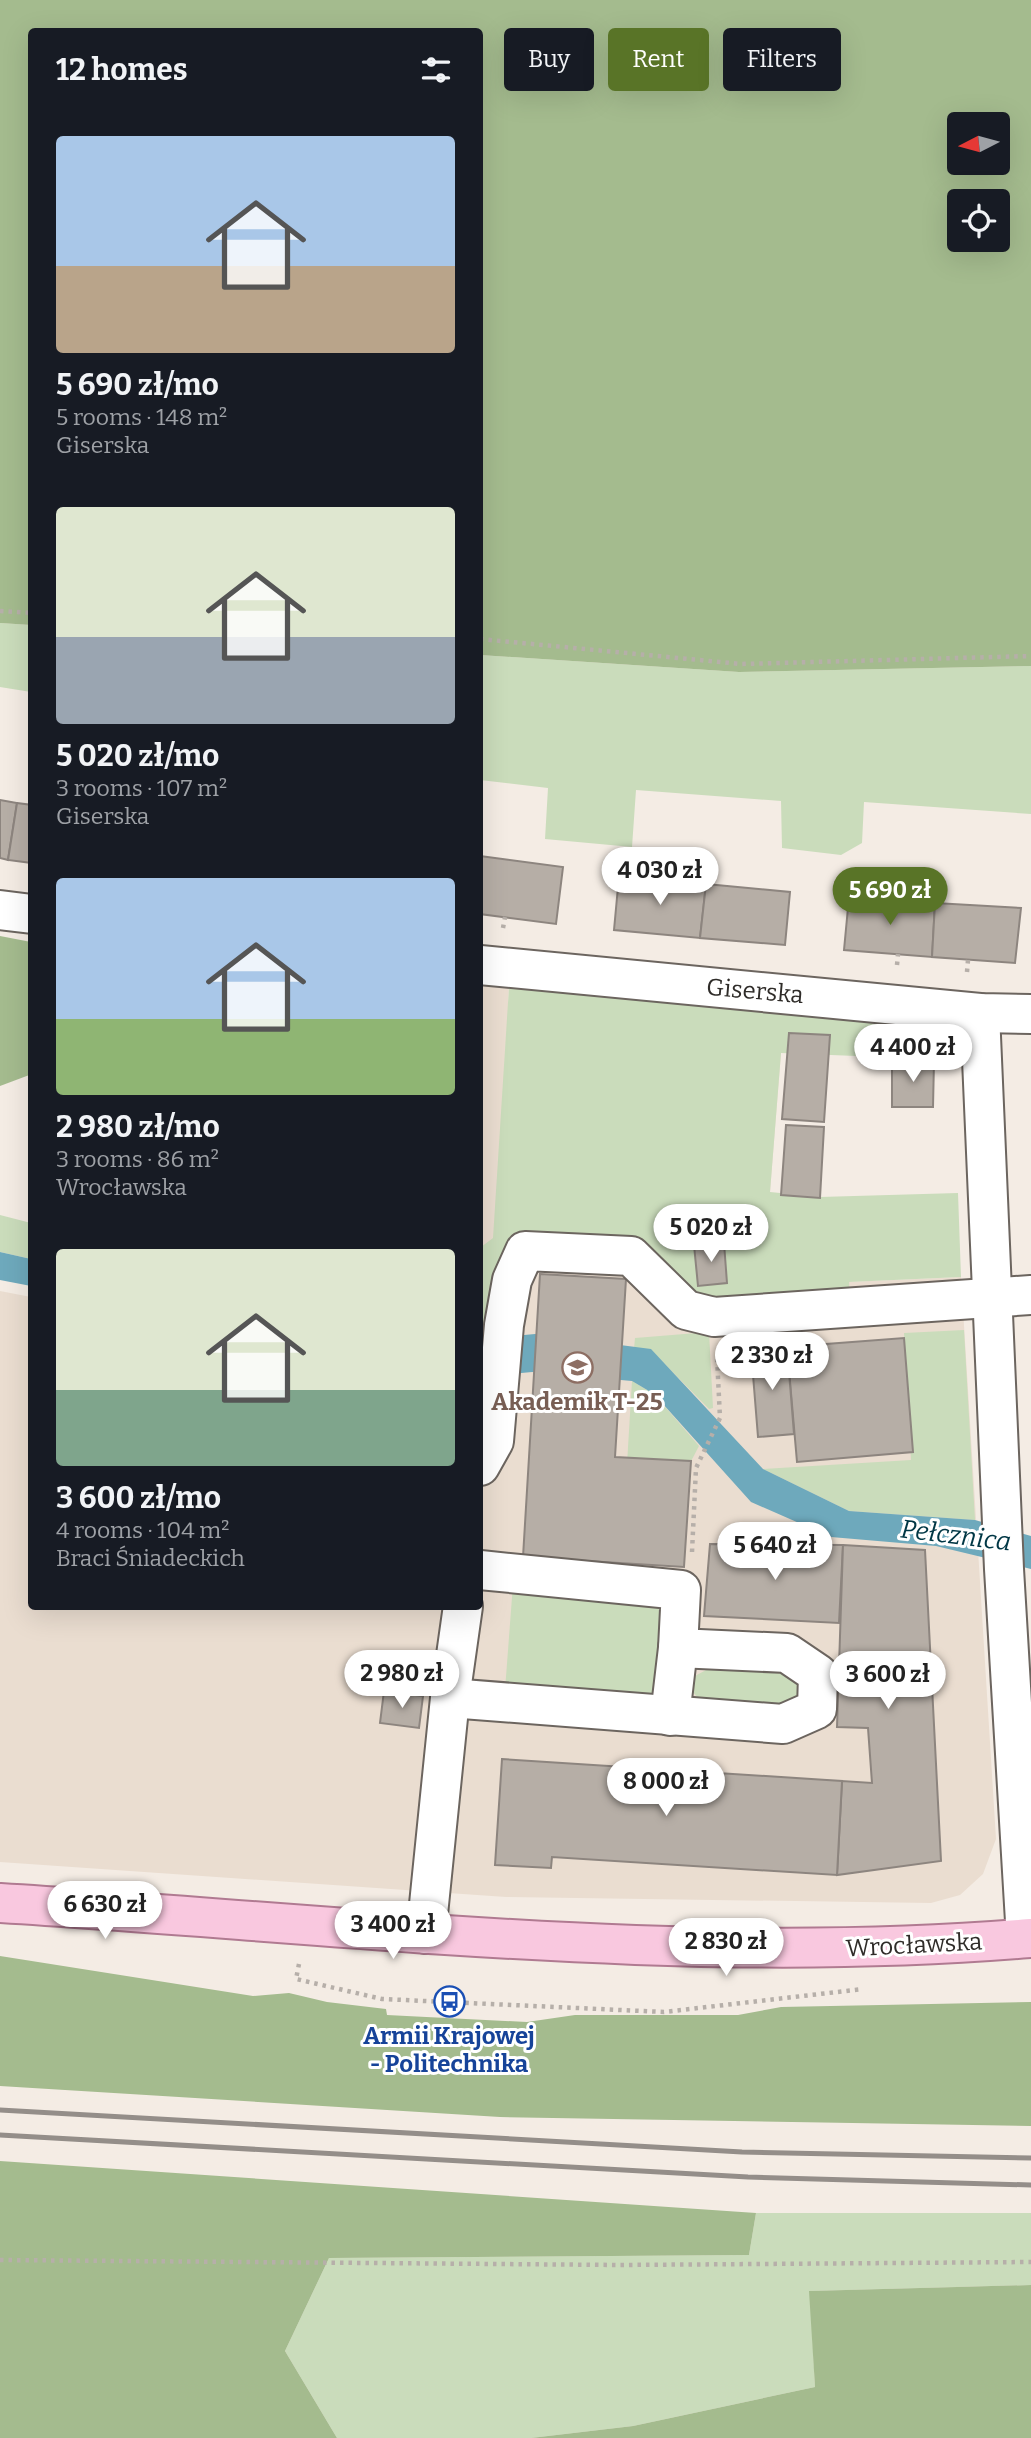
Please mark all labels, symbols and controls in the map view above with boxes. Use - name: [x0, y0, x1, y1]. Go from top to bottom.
- chip: Buy: [504, 28, 594, 91]
- chip: Rent: [608, 28, 709, 91]
- chip: Filters: [723, 28, 841, 91]
- icon: filters: [417, 51, 455, 89]
- text: 12 homes: [56, 52, 187, 88]
- north arrow: [947, 112, 1010, 175]
- map controls: [947, 112, 1010, 252]
- icon: home: [193, 182, 319, 308]
- button: locate: [947, 189, 1010, 252]
- text: 5 690 zł/mo: [56, 367, 219, 403]
- text: 5 rooms · 148 m²: [56, 403, 227, 431]
- text: Giserska: [56, 431, 149, 459]
- icon: home: [193, 553, 319, 679]
- text: 5 020 zł/mo: [56, 738, 219, 774]
- text: 3 rooms · 107 m²: [56, 774, 227, 802]
- text: Giserska: [56, 802, 149, 830]
- pin: 4 030 zł: [588, 848, 732, 907]
- text: 4 030 zł: [618, 856, 702, 884]
- pin: 5 690 zł: [818, 867, 962, 927]
- text: 5 690 zł: [849, 876, 931, 904]
- icon: home: [193, 924, 319, 1050]
- street label: Giserska: [705, 973, 805, 1009]
- pin: 4 400 zł: [841, 1024, 985, 1084]
- text: 4 400 zł: [870, 1033, 956, 1061]
- text: 2 980 zł/mo: [56, 1109, 220, 1145]
- text: 3 rooms · 86 m²: [56, 1145, 219, 1173]
- text: Wrocławska: [56, 1173, 187, 1201]
- pin: 5 020 zł: [639, 1204, 783, 1264]
- text: 5 020 zł: [669, 1213, 753, 1241]
- icon: home: [193, 1295, 319, 1421]
- pin: 2 330 zł: [700, 1332, 844, 1392]
- text: 2 330 zł: [731, 1341, 813, 1369]
- school or university icon: Akademik T-25: [560, 1351, 594, 1385]
- place label: Akademik T-25: [491, 1388, 663, 1416]
- text: 3 600 zł/mo: [56, 1480, 221, 1516]
- water label: Pełcznica: [899, 1513, 1013, 1558]
- text: 4 rooms · 104 m²: [56, 1516, 229, 1544]
- pin: 5 640 zł: [703, 1522, 847, 1582]
- text: 5 640 zł: [733, 1531, 817, 1559]
- text: Braci Śniadeckich: [56, 1544, 245, 1572]
- pin: 2 980 zł: [330, 1650, 474, 1710]
- pin: 3 600 zł: [816, 1652, 960, 1711]
- text: 2 980 zł: [360, 1659, 444, 1687]
- text: 3 600 zł: [846, 1660, 930, 1688]
- pin: 8 000 zł: [594, 1758, 738, 1818]
- text: 8 000 zł: [623, 1767, 709, 1795]
- pin: 6 630 zł: [33, 1882, 177, 1941]
- text: 6 630 zł: [63, 1890, 147, 1918]
- pin: 3 400 zł: [321, 1902, 465, 1961]
- text: 3 400 zł: [351, 1910, 435, 1938]
- pin: 2 830 zł: [654, 1918, 798, 1978]
- text: 2 830 zł: [685, 1927, 767, 1955]
- street label: Wrocławska: [845, 1927, 983, 1963]
- bus stop icon: Armii Krajowej - Politechnika: [432, 1985, 466, 2019]
- place label: Armii Krajowej - Politechnika: [363, 2022, 535, 2078]

